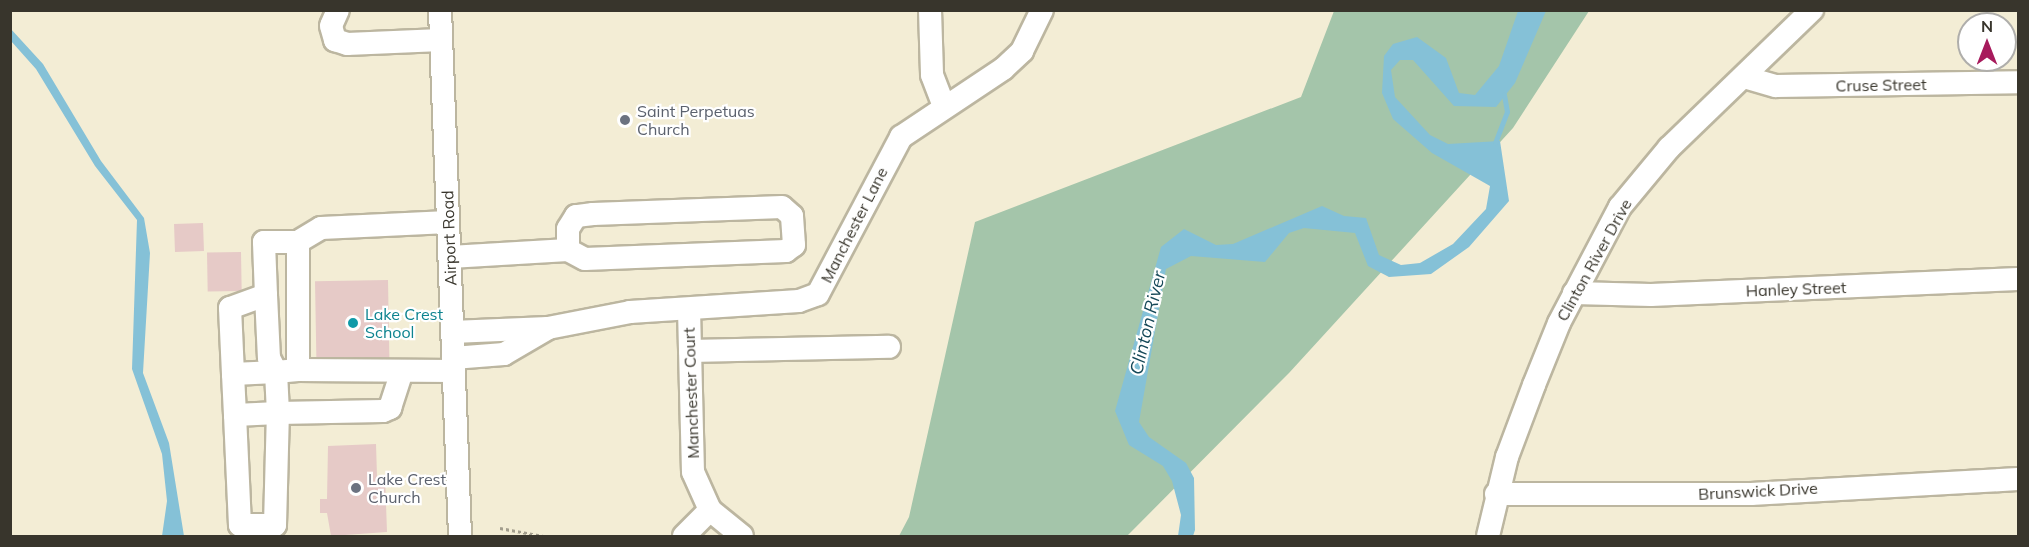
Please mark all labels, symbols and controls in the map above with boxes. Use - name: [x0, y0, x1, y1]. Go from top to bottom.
- north arrow: [1957, 12, 2017, 72]
- text: N: [1981, 16, 1993, 36]
- street label: Cruse Street: [1835, 75, 1927, 95]
- place label: Saint Perpetuas Church: [637, 101, 755, 139]
- marker: Saint Perpetuas Church: [618, 113, 632, 127]
- street label: Manchester Lane: [817, 164, 891, 286]
- street label: Airport Road: [438, 190, 460, 286]
- street label: Clinton River Drive: [1552, 196, 1636, 324]
- water label: Clinton River: [1126, 269, 1170, 377]
- street label: Hanley Street: [1745, 278, 1847, 300]
- place label: Lake Crest School: [365, 304, 443, 342]
- marker: Lake Crest School: [346, 316, 360, 330]
- street label: Manchester Court: [679, 327, 703, 459]
- place label: Lake Crest Church: [368, 469, 446, 507]
- street label: Brunswick Drive: [1698, 478, 1818, 504]
- marker: Lake Crest Church: [349, 481, 363, 495]

